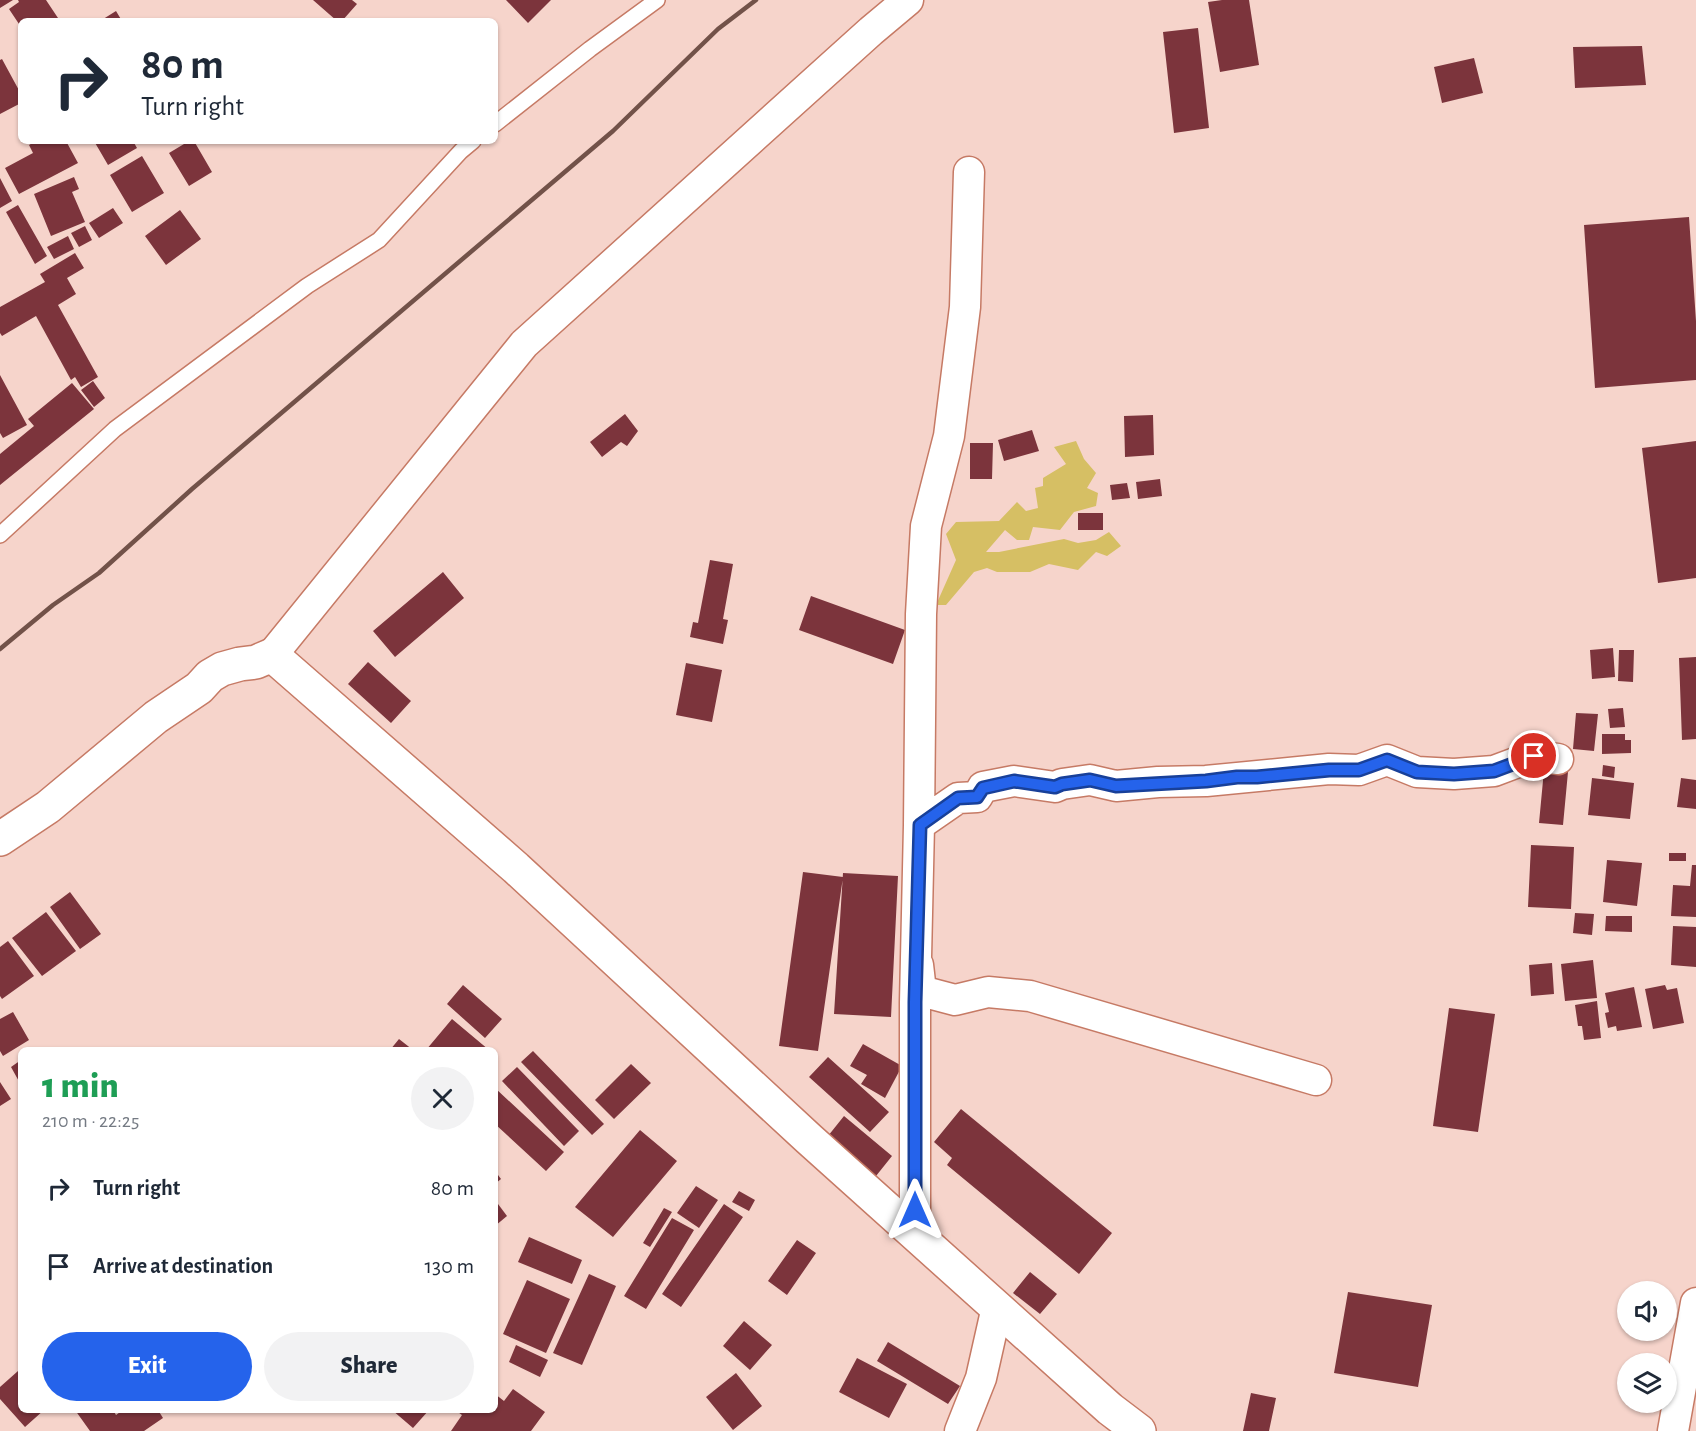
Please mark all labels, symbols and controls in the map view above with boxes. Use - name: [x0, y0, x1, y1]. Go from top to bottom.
- icon: right: [42, 42, 120, 120]
- text: 80 m: [141, 44, 224, 86]
- text: Turn right: [141, 93, 244, 120]
- pin: [1508, 730, 1559, 781]
- icon: arrive: [1517, 739, 1550, 772]
- button: close: [411, 1067, 474, 1130]
- text: 1 min: [42, 1068, 119, 1104]
- text: 210 m · 22:25: [42, 1111, 139, 1131]
- icon: right: [42, 1172, 75, 1205]
- text: Turn right: [93, 1177, 180, 1199]
- text: 80 m: [431, 1177, 474, 1199]
- position arrow: [883, 1178, 947, 1242]
- icon: arrive: [42, 1250, 75, 1283]
- text: Arrive at destination: [93, 1255, 273, 1277]
- text: 130 m: [425, 1255, 474, 1277]
- map controls: [1617, 1281, 1677, 1413]
- button: sound: [1617, 1281, 1677, 1341]
- button: Exit: [42, 1332, 252, 1401]
- button: Share: [264, 1332, 474, 1401]
- button: layers: [1617, 1353, 1677, 1413]

